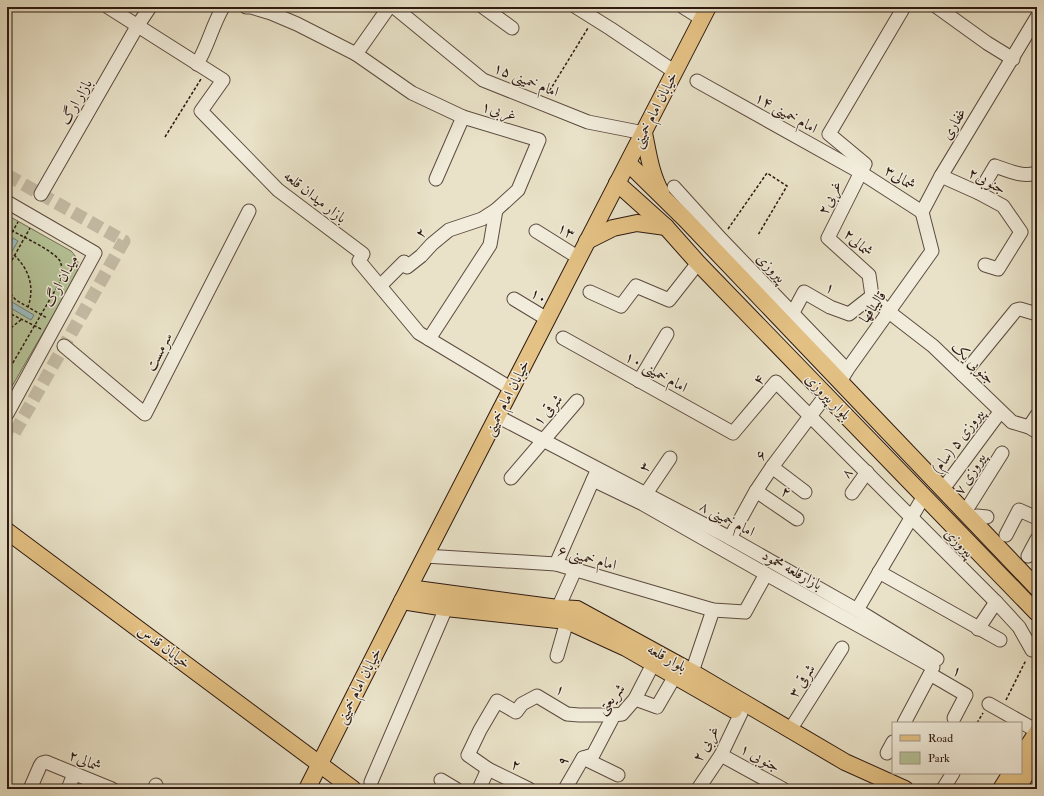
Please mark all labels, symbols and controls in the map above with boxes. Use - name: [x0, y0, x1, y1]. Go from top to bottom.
- street label: امام خمینی ۱۵: [489, 58, 561, 104]
- street label: خیابان امام خمینی: [628, 69, 685, 153]
- street label: بازار ارگ: [55, 76, 97, 128]
- street label: امام خمینی ۱۴: [750, 88, 821, 141]
- street label: غربی۱: [479, 97, 519, 126]
- street label: غفاری: [937, 105, 971, 143]
- street label: شمالی۳: [881, 161, 919, 195]
- street label: جنوبی۲: [965, 163, 1009, 200]
- street label: بازار میدان قلعه: [280, 166, 350, 228]
- street label: غربی۲: [814, 178, 847, 219]
- street label: ۱۳: [554, 218, 578, 244]
- street label: ۲: [411, 223, 431, 243]
- street label: شمالی۲: [839, 225, 877, 261]
- street label: پیروزی: [751, 249, 791, 289]
- street label: میدان ارگ: [39, 252, 83, 310]
- street label: ۱: [822, 278, 838, 298]
- street label: ۱۰: [527, 283, 551, 309]
- street label: قالیبافها: [855, 287, 891, 327]
- street label: سرمست: [141, 329, 177, 375]
- street label: جنوبی یک: [946, 337, 999, 389]
- street label: امام خمینی ۱۰: [620, 347, 691, 400]
- street label: خیابان امام خمینی: [480, 357, 537, 441]
- street label: بلوار پیروزی: [800, 369, 855, 425]
- street label: ۴: [749, 370, 769, 390]
- street label: ۱ شرقی: [529, 390, 567, 430]
- street label: پیروزی ۵ (سام): [927, 404, 992, 479]
- street label: ۶: [751, 446, 771, 464]
- street label: پیروزی ۷: [950, 448, 992, 499]
- street label: ۳: [635, 458, 655, 476]
- street label: ۸: [837, 464, 857, 482]
- street label: ۲: [777, 482, 795, 502]
- street label: امام خمینی ۸: [695, 497, 758, 544]
- street label: پیروزی: [939, 524, 979, 563]
- street label: امام خمینی ۶: [555, 541, 618, 578]
- street label: بازارقلعه محمود: [758, 546, 826, 594]
- street label: خیابان قدس: [134, 621, 194, 673]
- street label: بلوار قلعه: [644, 639, 690, 677]
- street label: خیابان امام خمینی: [332, 645, 389, 729]
- street label: ۳ شرقی: [784, 661, 820, 701]
- street label: ۱: [948, 661, 966, 681]
- street label: ۱: [551, 680, 569, 700]
- street label: شریعتی: [592, 680, 630, 719]
- legend: [892, 722, 1022, 774]
- street label: ۲ غربی: [688, 723, 725, 766]
- text: Road: [928, 731, 953, 746]
- street label: ۱ جنوبی: [736, 739, 783, 778]
- street label: شمالی۲: [66, 746, 104, 776]
- text: Park: [928, 751, 950, 766]
- street label: ۹: [553, 752, 573, 770]
- street label: ۲: [508, 755, 524, 775]

